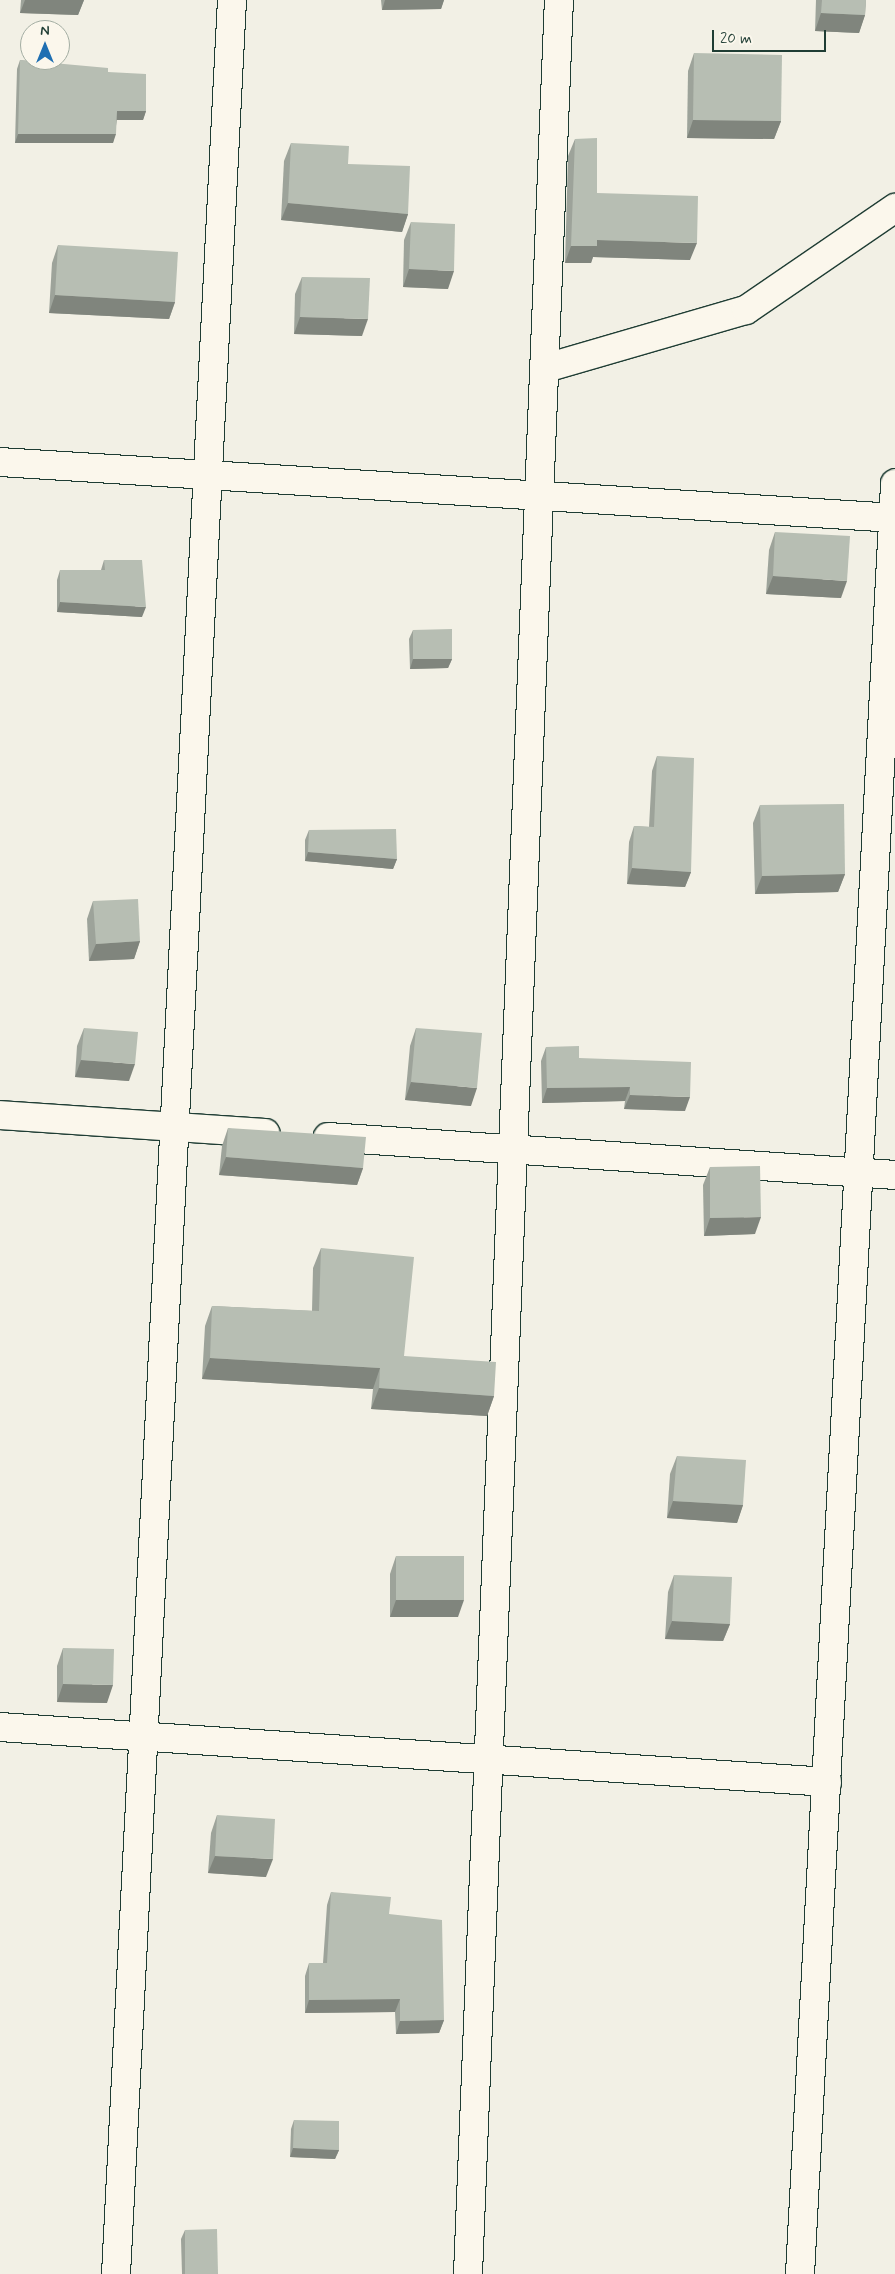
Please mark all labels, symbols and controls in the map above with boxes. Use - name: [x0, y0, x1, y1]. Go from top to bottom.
- north arrow: [20, 20, 70, 70]
- scale bar: [715, 20, 829, 52]
- text: N: [40, 22, 50, 40]
- text: 20 m: [720, 29, 752, 49]

